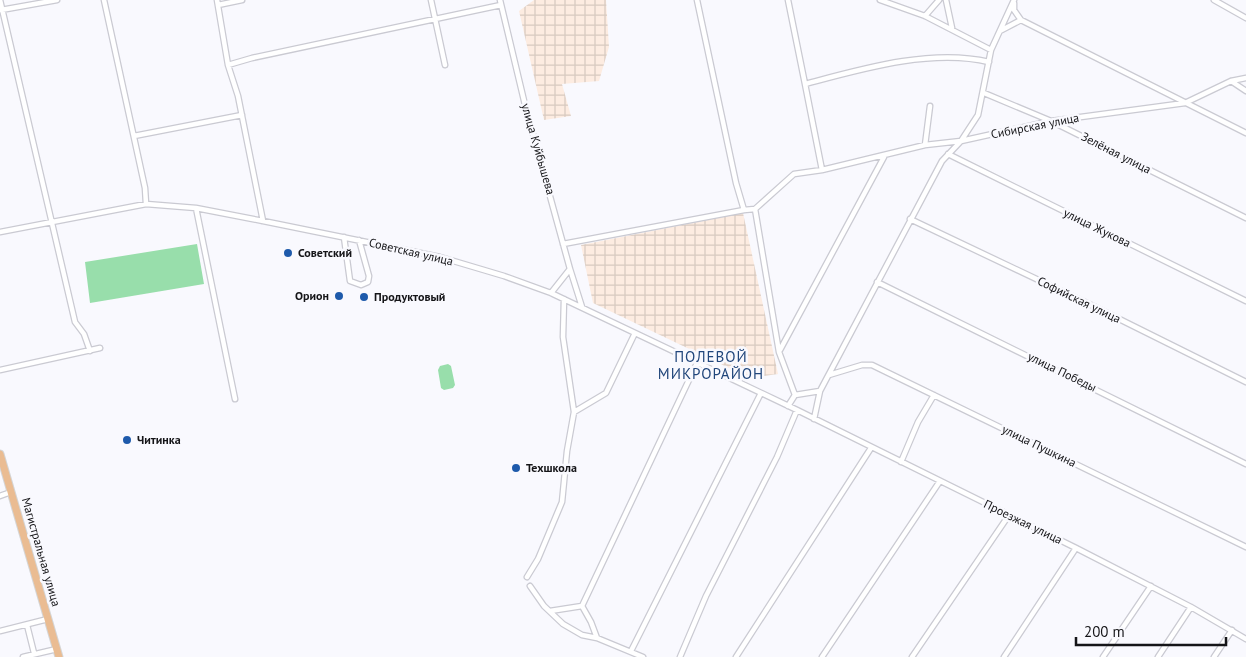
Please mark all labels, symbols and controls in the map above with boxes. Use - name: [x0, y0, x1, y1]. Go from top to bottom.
- street label: улица Куйбышева: [518, 101, 559, 196]
- street label: Сибирская улица: [990, 110, 1080, 141]
- street label: Зелёная улица: [1079, 129, 1154, 177]
- street label: улица Жукова: [1061, 205, 1133, 250]
- street label: Советская улица: [367, 235, 455, 269]
- place label: Советский: [298, 245, 352, 260]
- marker: Советский: [282, 247, 294, 259]
- street label: Софийская улица: [1035, 273, 1123, 326]
- place label: Орион: [295, 288, 329, 303]
- place label: Продуктовый: [374, 289, 445, 304]
- marker: Орион: [333, 290, 345, 302]
- marker: Продуктовый: [358, 291, 370, 303]
- district label: ПОЛЕВОЙ МИКРОРАЙОН: [658, 347, 764, 383]
- street label: улица Победы: [1025, 348, 1099, 395]
- street label: улица Пушкина: [1000, 421, 1079, 470]
- place label: Читинка: [137, 432, 181, 447]
- marker: Читинка: [121, 434, 133, 446]
- place label: Техшкола: [526, 460, 577, 475]
- marker: Техшкола: [510, 462, 522, 474]
- street label: Магистральная улица: [19, 496, 64, 608]
- street label: Проезжая улица: [981, 496, 1065, 547]
- scale bar: [1076, 614, 1226, 646]
- text: 200 m: [1084, 622, 1125, 641]

